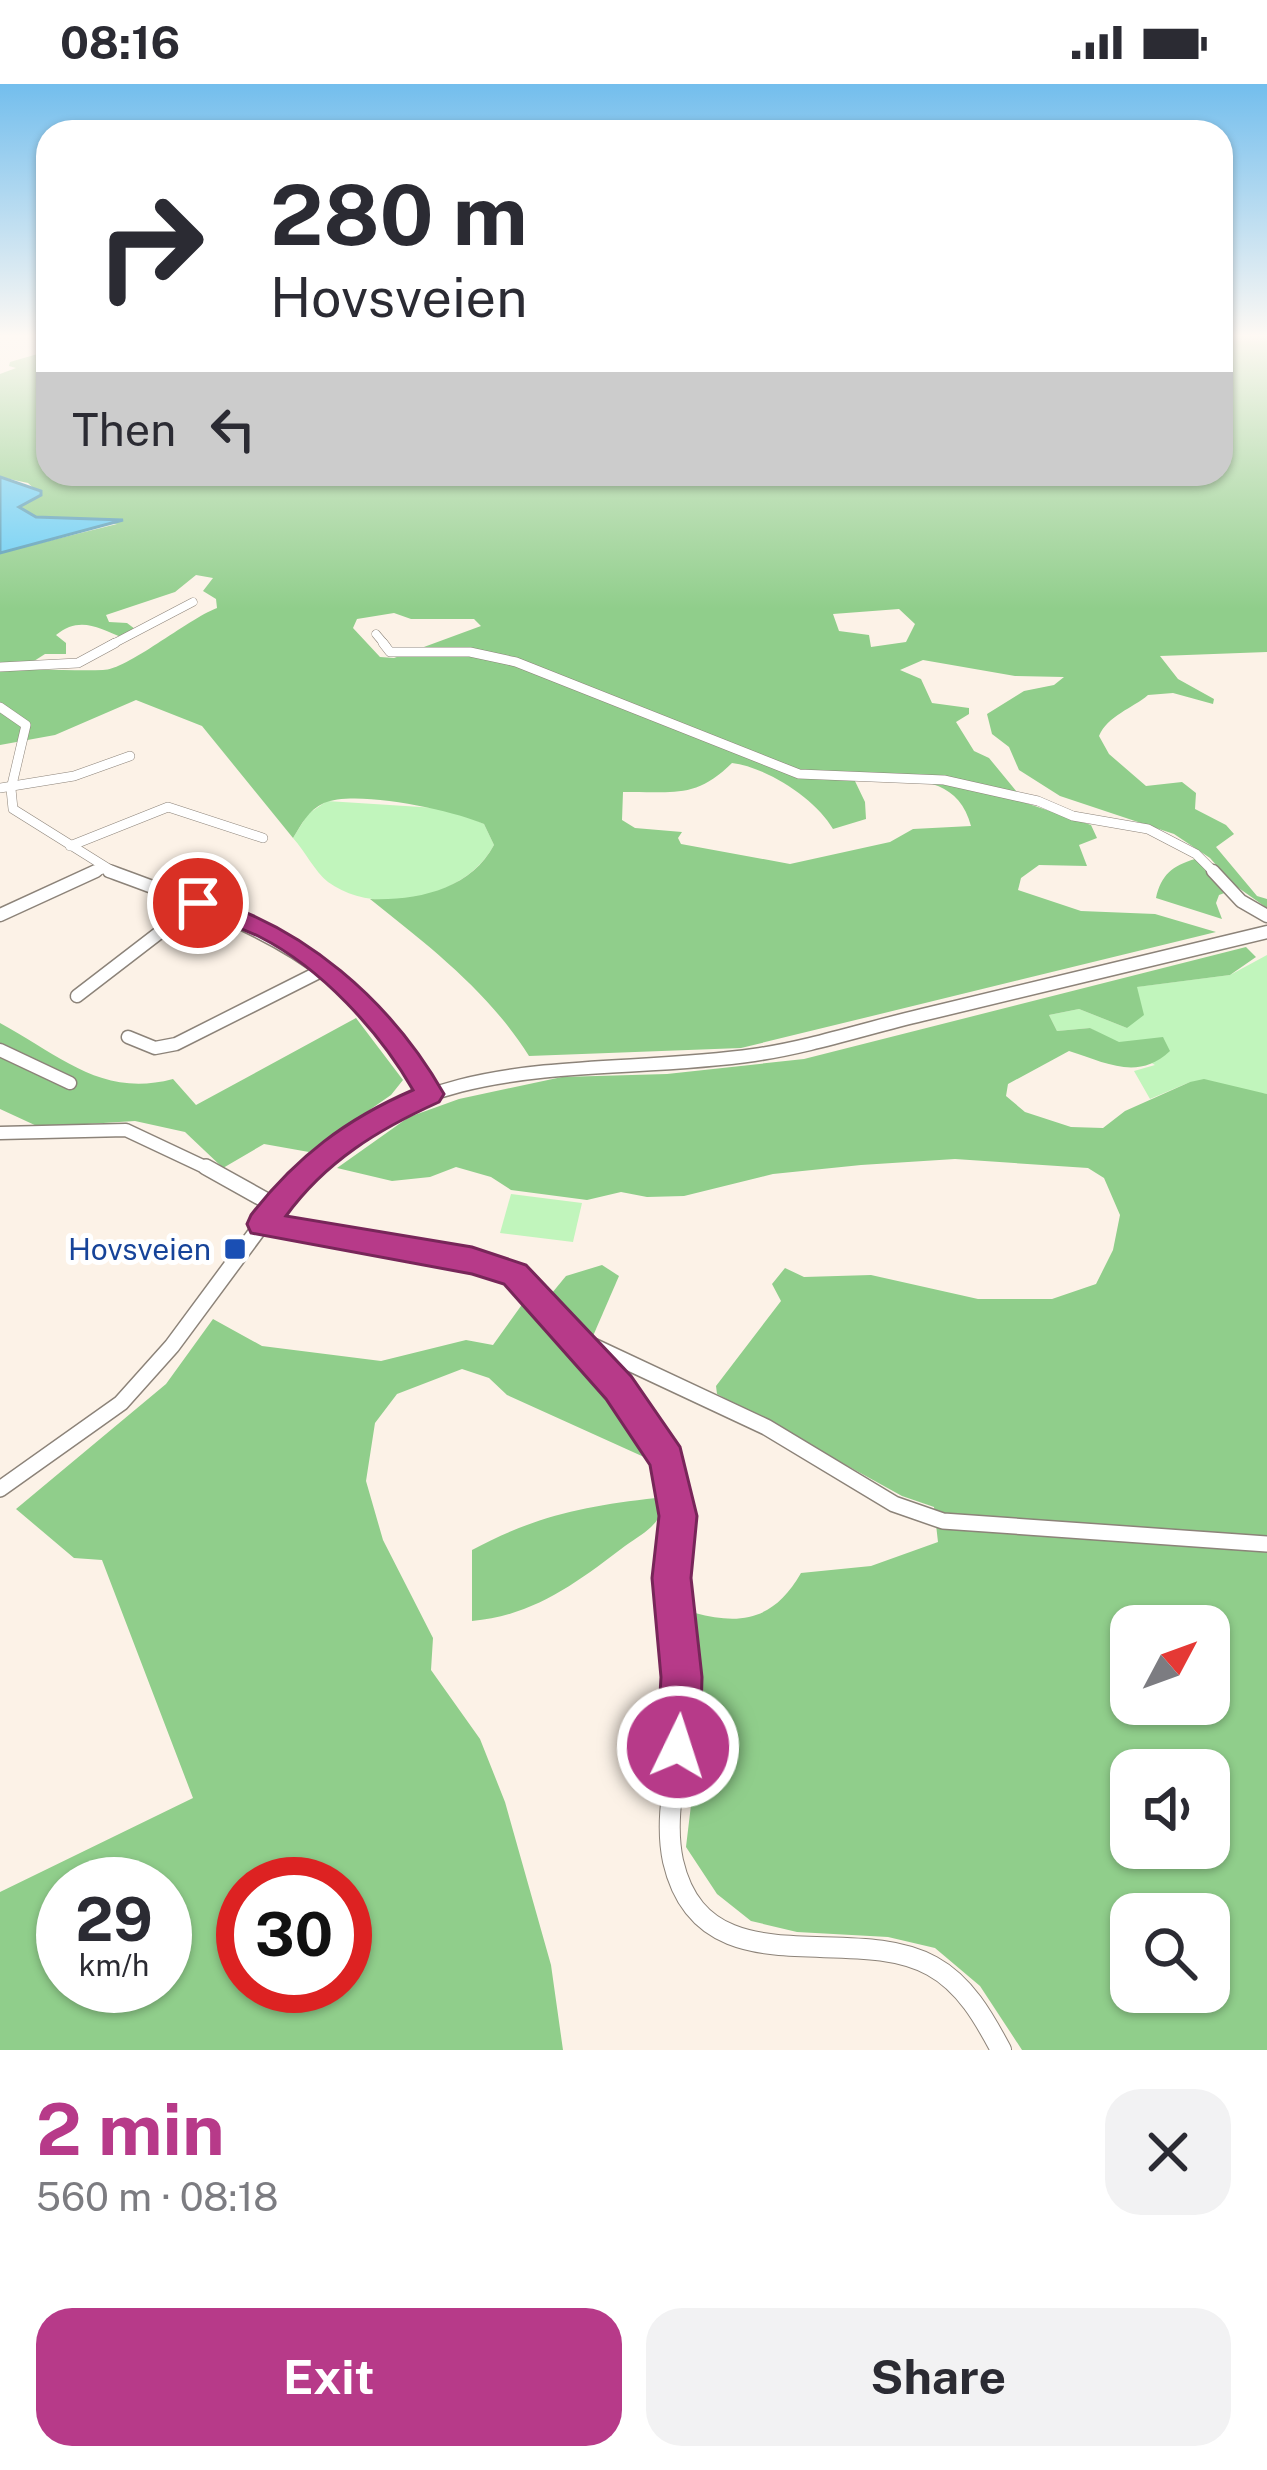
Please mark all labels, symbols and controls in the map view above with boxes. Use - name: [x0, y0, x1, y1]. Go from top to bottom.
- text: 08:16: [60, 16, 180, 69]
- text: 280 m: [270, 165, 528, 264]
- icon: right: [72, 168, 228, 324]
- text: Hovsveien: [270, 266, 527, 329]
- icon: left: [200, 396, 266, 462]
- text: Then: [72, 403, 176, 456]
- pin: [147, 852, 249, 954]
- icon: arrive: [165, 870, 231, 936]
- place label: Hovsveien: [68, 1231, 211, 1267]
- marker: Hovsveien: [222, 1236, 248, 1262]
- north arrow: [1110, 1605, 1230, 1725]
- map controls: [1110, 1605, 1230, 2013]
- position arrow: [615, 1684, 741, 1810]
- button: sound: [1110, 1749, 1230, 1869]
- speed limit sign: 30: [216, 1857, 372, 2013]
- text: 29: [75, 1884, 153, 1955]
- button: search: [1110, 1893, 1230, 2013]
- text: km/h: [79, 1947, 149, 1983]
- text: 2 min: [36, 2087, 225, 2171]
- button: close: [1105, 2089, 1231, 2215]
- text: 560 m · 08:18: [36, 2174, 279, 2220]
- button: Exit: [36, 2308, 622, 2446]
- button: Share: [646, 2308, 1231, 2446]

